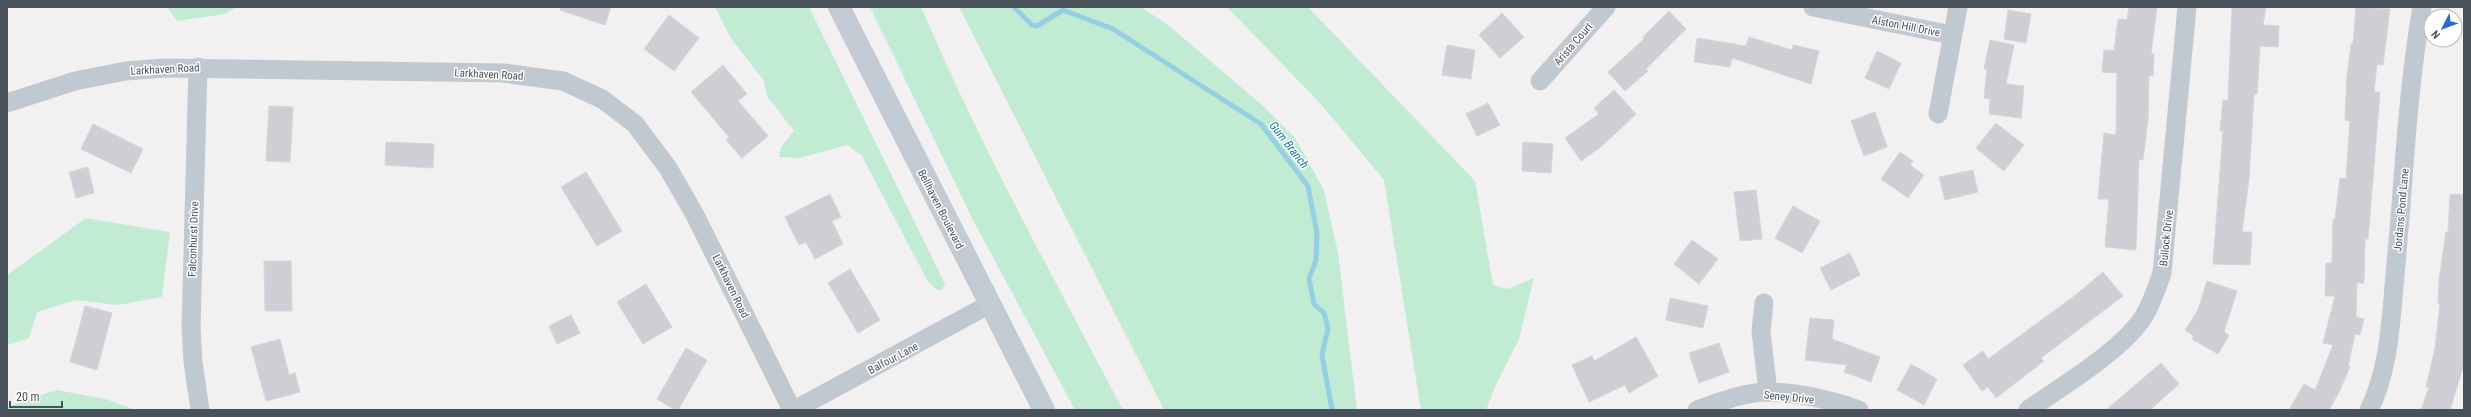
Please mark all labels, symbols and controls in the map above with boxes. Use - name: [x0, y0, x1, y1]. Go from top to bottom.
- north arrow: [2423, 8, 2463, 48]
- street label: Alston Hill Drive: [1871, 14, 1941, 39]
- street label: Arista Court: [1551, 20, 1595, 68]
- text: N: [2429, 27, 2443, 41]
- street label: Larkhaven Road: [130, 61, 200, 78]
- street label: Larkhaven Road: [454, 66, 524, 83]
- water label: Gum Branch: [1266, 119, 1312, 172]
- street label: Bellhaven Boulevard: [915, 167, 966, 251]
- street label: Jordans Pond Lane: [2391, 168, 2412, 252]
- street label: Falconhurst Drive: [186, 201, 201, 277]
- street label: Bullock Drive: [2157, 209, 2176, 267]
- street label: Larkhaven Road: [710, 252, 752, 320]
- street label: Balfour Lane: [866, 340, 921, 377]
- scale bar: [10, 383, 62, 409]
- street label: Seney Drive: [1763, 388, 1815, 407]
- text: 20 m: [16, 390, 40, 404]

